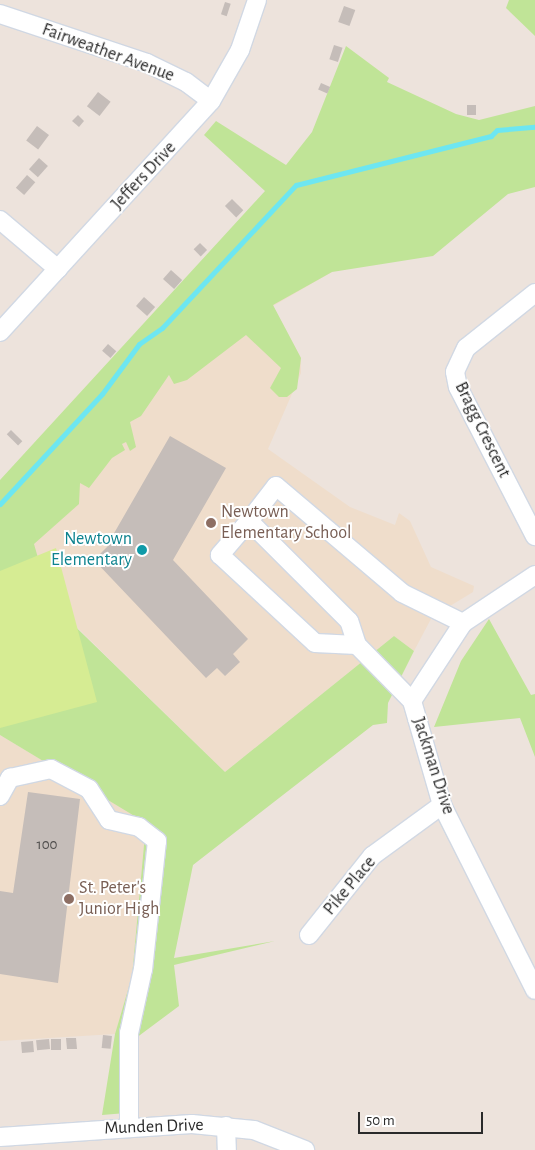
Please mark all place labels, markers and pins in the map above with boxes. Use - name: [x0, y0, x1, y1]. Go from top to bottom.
- place label: Newtown Elementary School: [221, 502, 351, 544]
- marker: Newtown Elementary School: [205, 517, 217, 529]
- place label: Newtown Elementary: [51, 529, 132, 572]
- marker: Newtown Elementary: [136, 544, 148, 556]
- place label: St. Peter's Junior High: [79, 878, 159, 921]
- marker: St. Peter's Junior High: [63, 893, 75, 905]

